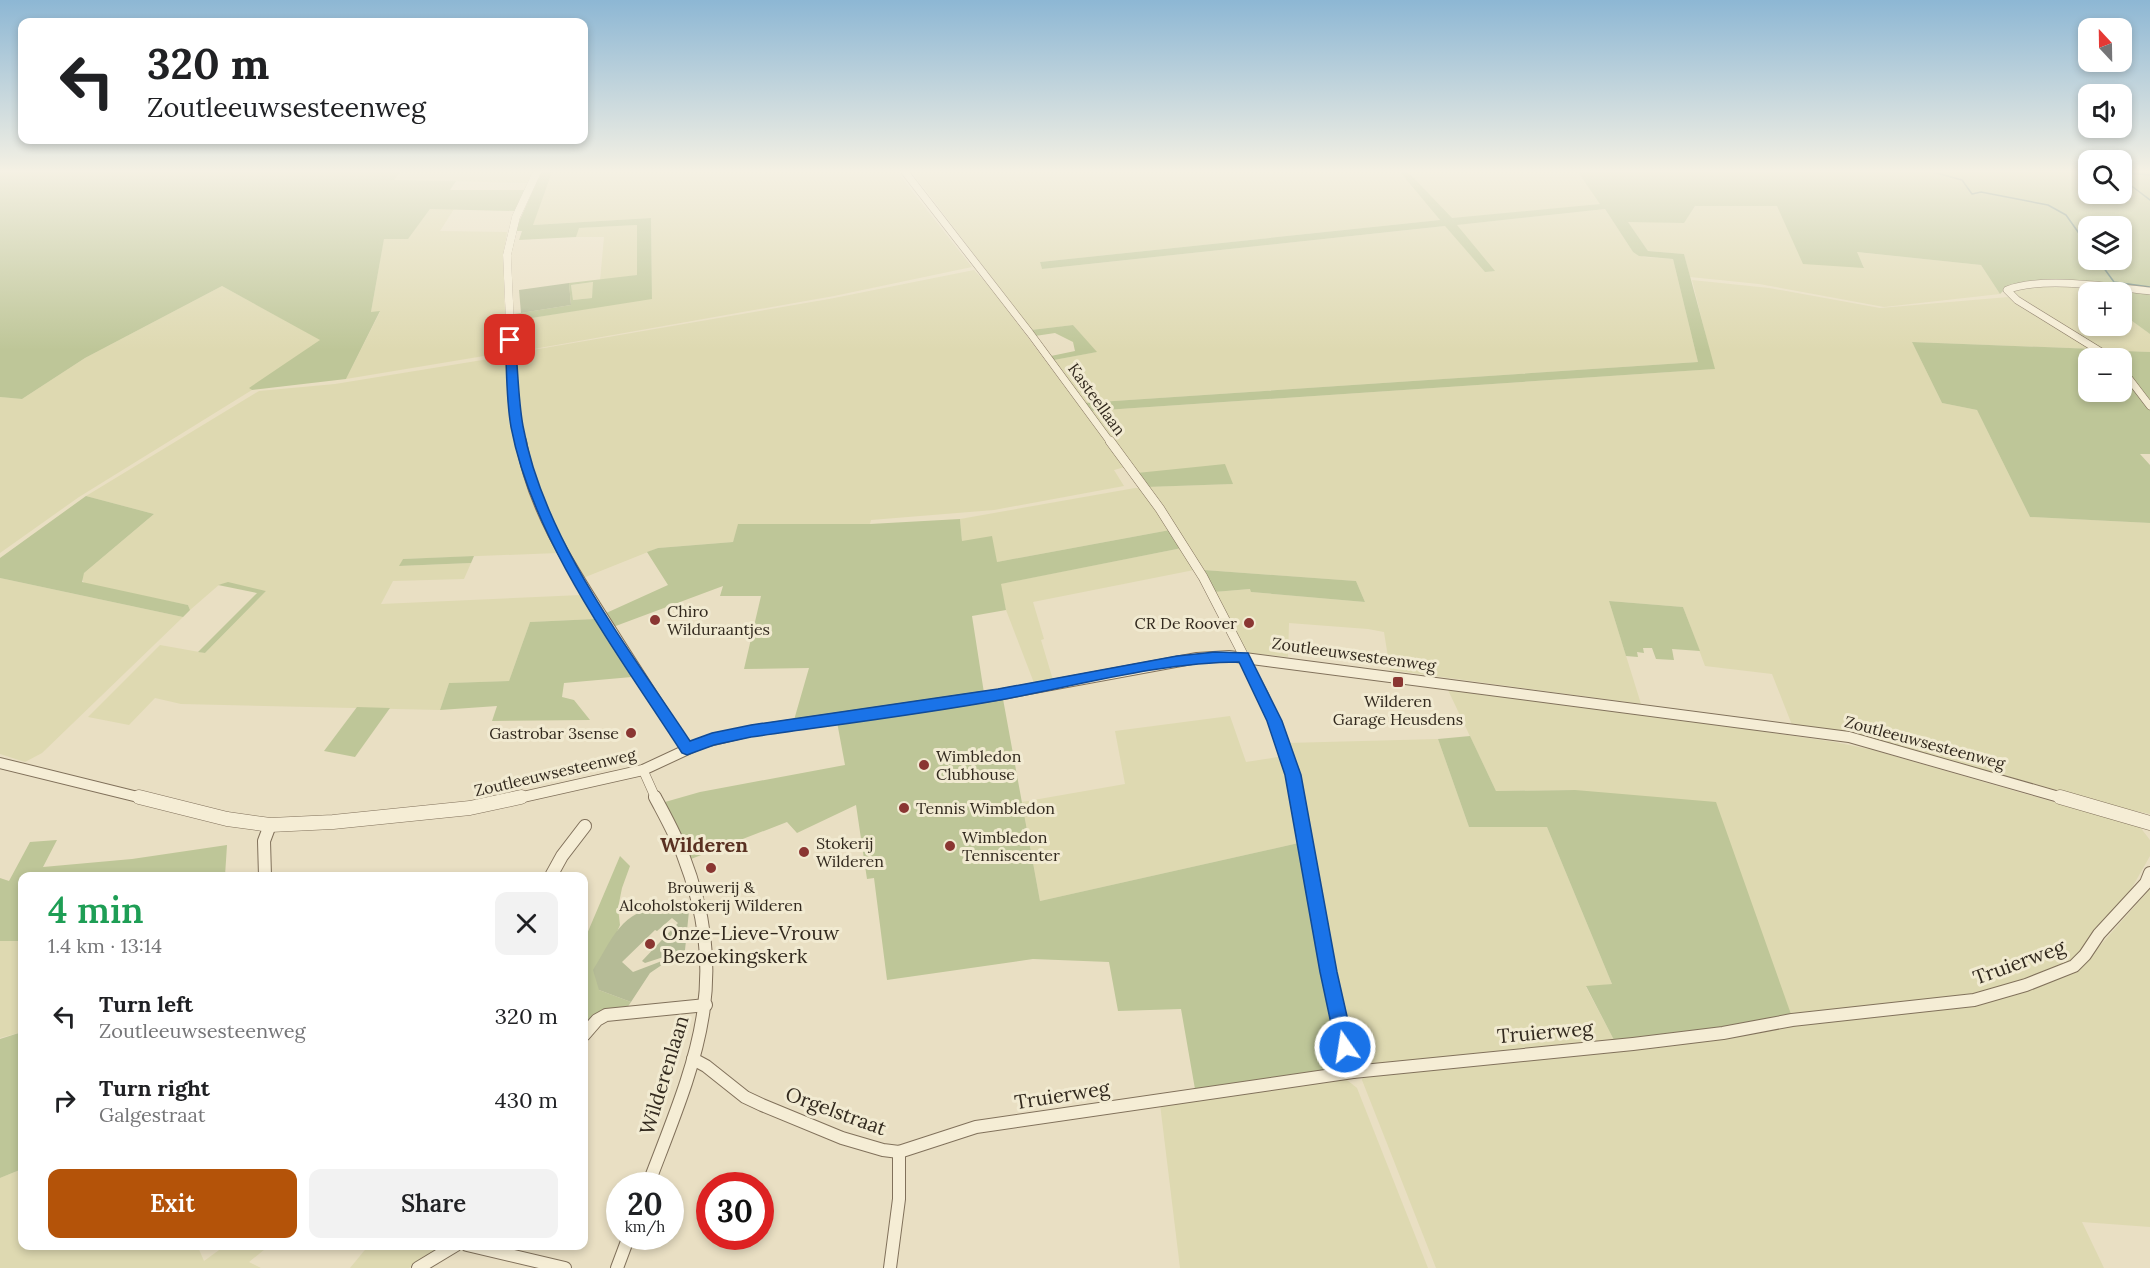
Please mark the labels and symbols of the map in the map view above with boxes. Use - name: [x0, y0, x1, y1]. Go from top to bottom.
- north arrow: [2078, 18, 2132, 72]
- pin: [484, 314, 535, 365]
- street label: Kasteellaan: [1064, 359, 1130, 439]
- place label: Chiro Wilduraantjes: [667, 601, 770, 639]
- marker: Chiro Wilduraantjes: [648, 613, 662, 627]
- place label: CR De Roover: [1135, 613, 1237, 633]
- marker: CR De Roover: [1242, 616, 1256, 630]
- street label: Zoutleeuwsesteenweg: [1271, 633, 1438, 676]
- marker: Wilderen Garage Heusdens: [1391, 675, 1405, 689]
- place label: Wilderen Garage Heusdens: [1333, 691, 1463, 729]
- street label: Zoutleeuwsesteenweg: [1843, 711, 2009, 773]
- place label: Gastrobar 3sense: [489, 723, 619, 743]
- marker: Gastrobar 3sense: [624, 726, 638, 740]
- street label: Zoutleeuwsesteenweg: [472, 743, 639, 800]
- place label: Wimbledon Clubhouse: [936, 746, 1022, 784]
- marker: Wimbledon Clubhouse: [917, 758, 931, 772]
- place label: Tennis Wimbledon: [916, 798, 1055, 818]
- marker: Tennis Wimbledon: [897, 801, 911, 815]
- place label: Wimbledon Tenniscenter: [962, 827, 1060, 865]
- district label: Wilderen: [660, 832, 748, 857]
- place label: Stokerij Wilderen: [816, 833, 884, 871]
- marker: Wimbledon Tenniscenter: [943, 839, 957, 853]
- marker: Stokerij Wilderen: [797, 845, 811, 859]
- marker: Brouwerij & Alcoholstokerij Wilderen: [704, 861, 718, 875]
- place label: Brouwerij & Alcoholstokerij Wilderen: [618, 877, 803, 915]
- place label: Onze-Lieve-Vrouw Bezoekingskerk: [662, 920, 839, 968]
- street label: Truierweg: [1969, 933, 2069, 990]
- marker: Onze-Lieve-Vrouw Bezoekingskerk: [643, 937, 657, 951]
- street label: Wilderenlaan: [634, 1012, 693, 1137]
- position arrow: [1313, 1015, 1377, 1079]
- street label: Truierweg: [1496, 1015, 1595, 1048]
- street label: Truierweg: [1013, 1075, 1112, 1114]
- street label: Orgelstraat: [782, 1081, 890, 1140]
- speed limit sign: 30: [696, 1172, 774, 1250]

